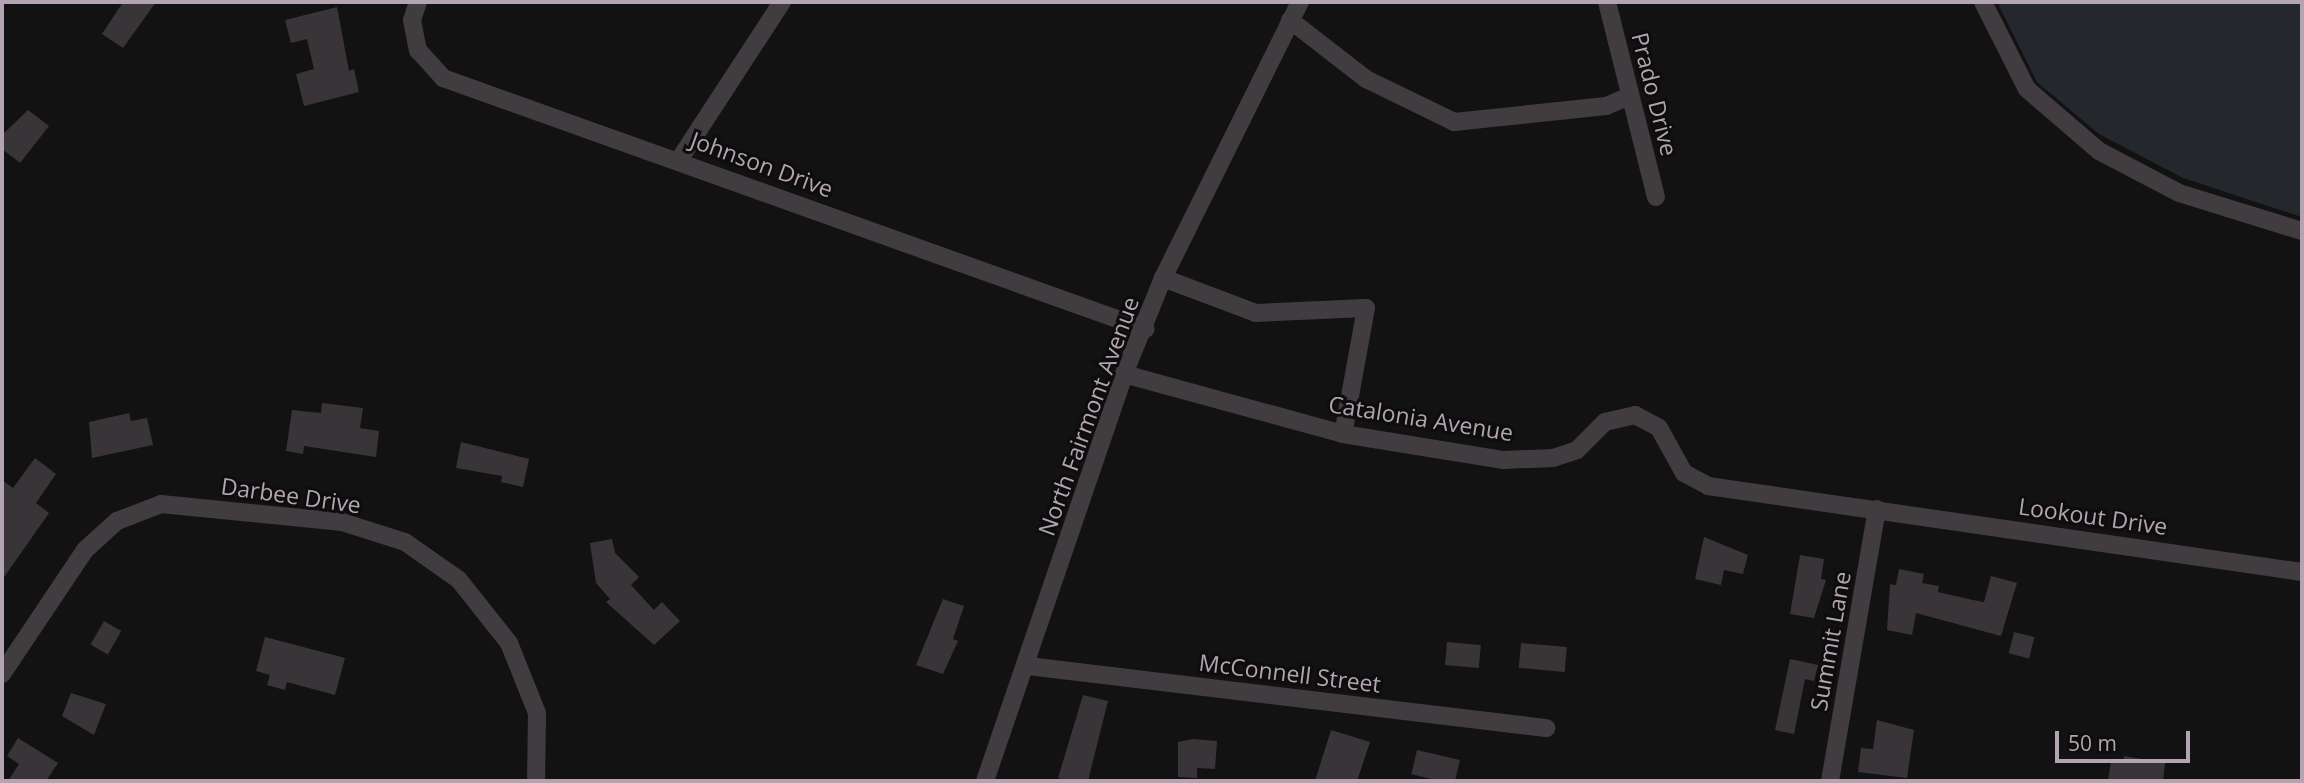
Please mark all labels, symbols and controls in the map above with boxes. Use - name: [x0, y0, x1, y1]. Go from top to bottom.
- street label: Prado Drive: [1626, 29, 1684, 159]
- street label: Johnson Drive: [687, 125, 837, 203]
- street label: North Fairmont Avenue: [1032, 293, 1144, 539]
- street label: Catalonia Avenue: [1327, 390, 1515, 446]
- street label: Darbee Drive: [219, 472, 363, 518]
- street label: Lookout Drive: [2017, 492, 2169, 540]
- street label: Summit Lane: [1804, 569, 1856, 713]
- street label: McConnell Street: [1198, 648, 1382, 698]
- scale bar: [2059, 716, 2194, 760]
- text: 50 m: [2068, 729, 2117, 757]

